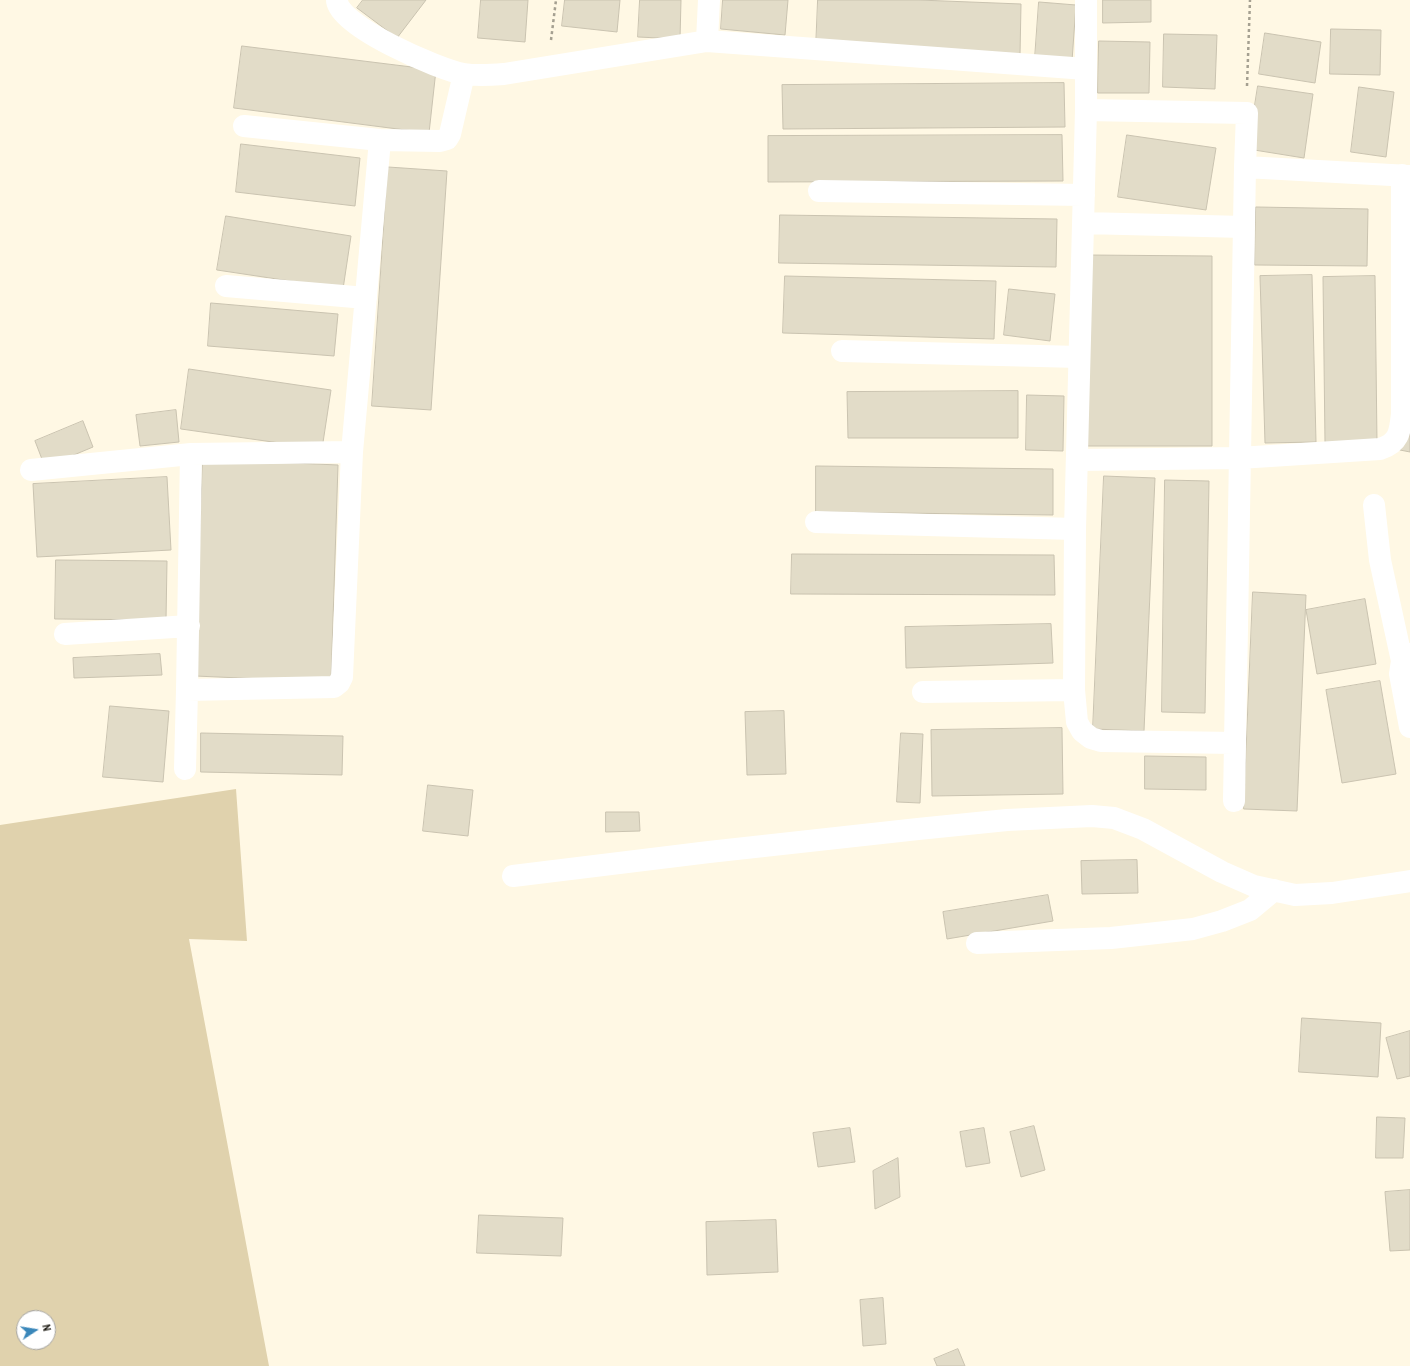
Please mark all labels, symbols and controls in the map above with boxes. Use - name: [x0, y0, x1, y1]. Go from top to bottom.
- north arrow: [16, 1310, 56, 1350]
- text: N: [39, 1323, 54, 1332]

